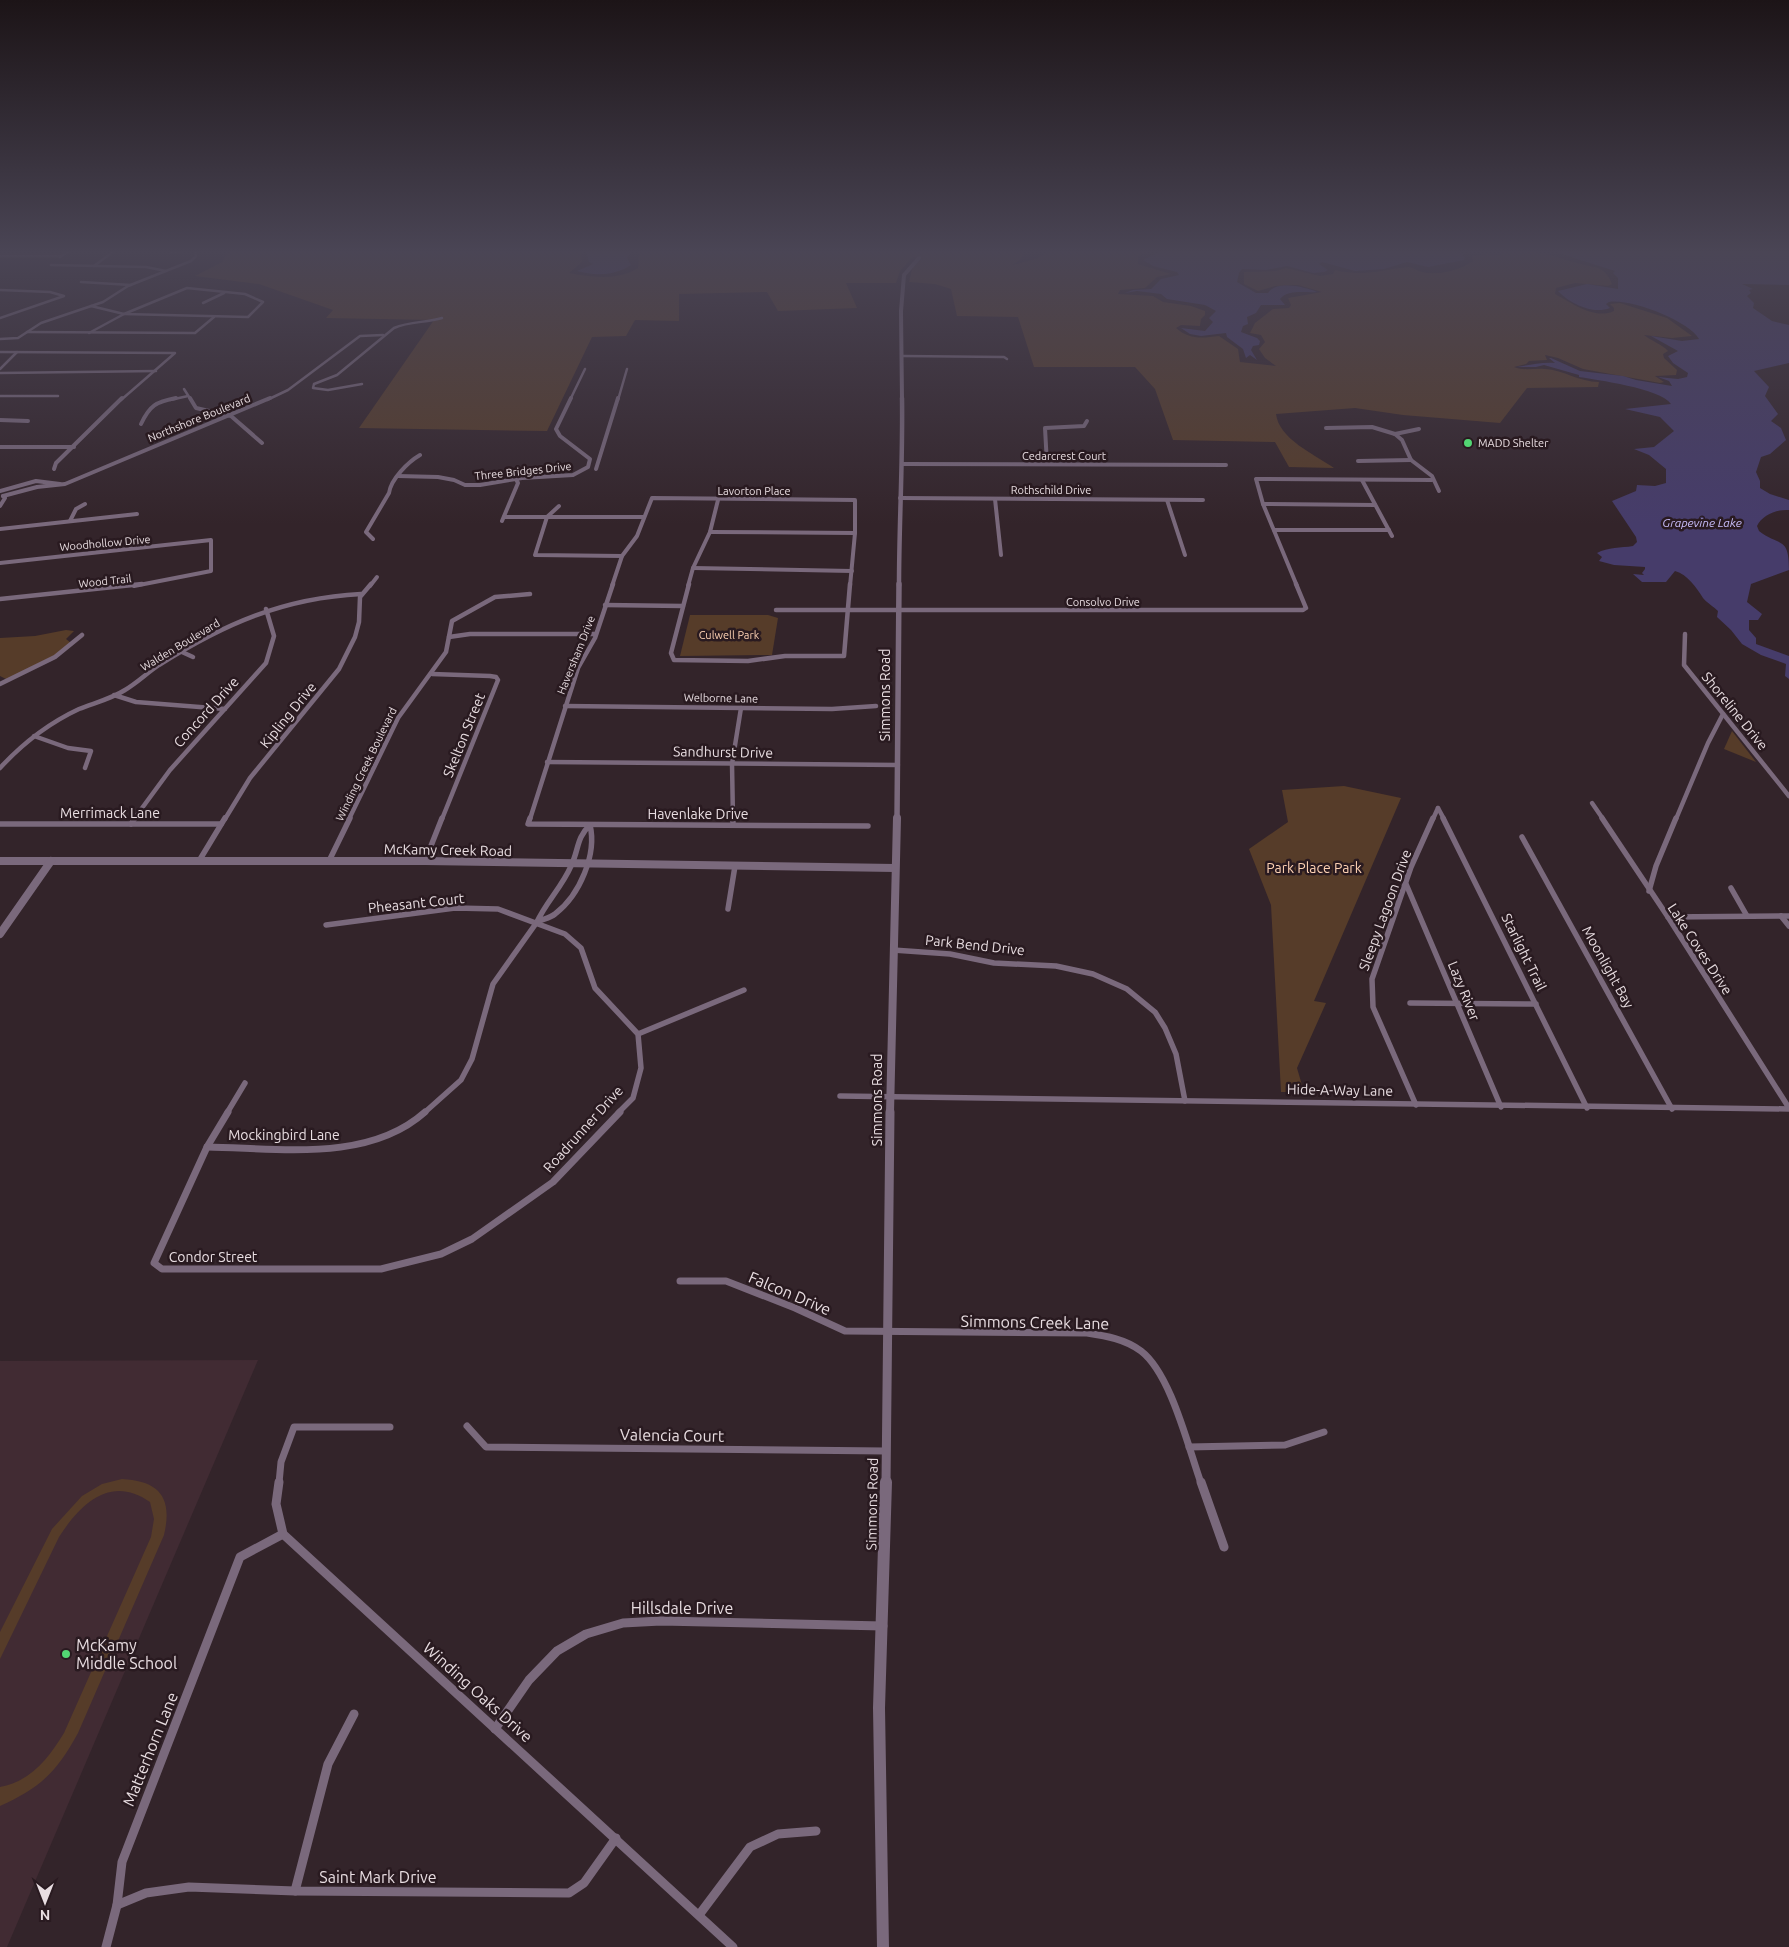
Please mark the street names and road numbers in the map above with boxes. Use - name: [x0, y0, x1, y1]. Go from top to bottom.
- street label: Northshore Boulevard: [146, 392, 252, 444]
- street label: Cedarcrest Court: [1022, 450, 1107, 462]
- street label: Three Bridges Drive: [474, 460, 572, 482]
- street label: Rothschild Drive: [1011, 484, 1091, 496]
- street label: Lavorton Place: [717, 485, 791, 497]
- street label: Woodhollow Drive: [59, 533, 151, 553]
- street label: Wood Trail: [78, 572, 132, 590]
- street label: Consolvo Drive: [1066, 596, 1140, 608]
- street label: Haversham Drive: [555, 614, 597, 696]
- street label: Walden Boulevard: [138, 617, 222, 673]
- street label: Simmons Road: [877, 649, 893, 741]
- street label: Shoreline Drive: [1699, 669, 1771, 753]
- street label: Concord Drive: [170, 674, 242, 750]
- street label: Kipling Drive: [257, 679, 319, 751]
- street label: Skelton Street: [440, 690, 488, 780]
- street label: Welborne Lane: [684, 691, 758, 705]
- street label: Winding Creek Boulevard: [333, 705, 399, 823]
- street label: Sandhurst Drive: [673, 743, 773, 761]
- street label: Merrimack Lane: [60, 805, 160, 821]
- street label: Havenlake Drive: [647, 806, 749, 822]
- street label: McKamy Creek Road: [384, 841, 512, 859]
- street label: Sleepy Lagoon Drive: [1356, 847, 1414, 973]
- street label: Pheasant Court: [367, 890, 465, 916]
- street label: Lake Coves Drive: [1664, 900, 1736, 998]
- street label: Starlight Trail: [1498, 911, 1550, 994]
- street label: Moonlight Bay: [1579, 923, 1637, 1011]
- street label: Park Bend Drive: [924, 932, 1026, 958]
- street label: Lazy River: [1445, 959, 1483, 1024]
- street label: Simmons Road: [869, 1054, 885, 1146]
- street label: Hide-A-Way Lane: [1287, 1081, 1393, 1099]
- street label: Roadrunner Drive: [540, 1082, 626, 1176]
- street label: Mockingbird Lane: [228, 1127, 340, 1143]
- street label: Condor Street: [169, 1249, 258, 1265]
- street label: Falcon Drive: [746, 1268, 834, 1318]
- street label: Simmons Creek Lane: [961, 1312, 1109, 1332]
- street label: Valencia Court: [620, 1425, 725, 1445]
- street label: Simmons Road: [863, 1458, 881, 1550]
- street label: Hillsdale Drive: [631, 1599, 733, 1617]
- street label: Winding Oaks Drive: [420, 1638, 536, 1746]
- street label: Matterhorn Lane: [119, 1689, 181, 1809]
- street label: Saint Mark Drive: [319, 1868, 437, 1886]

